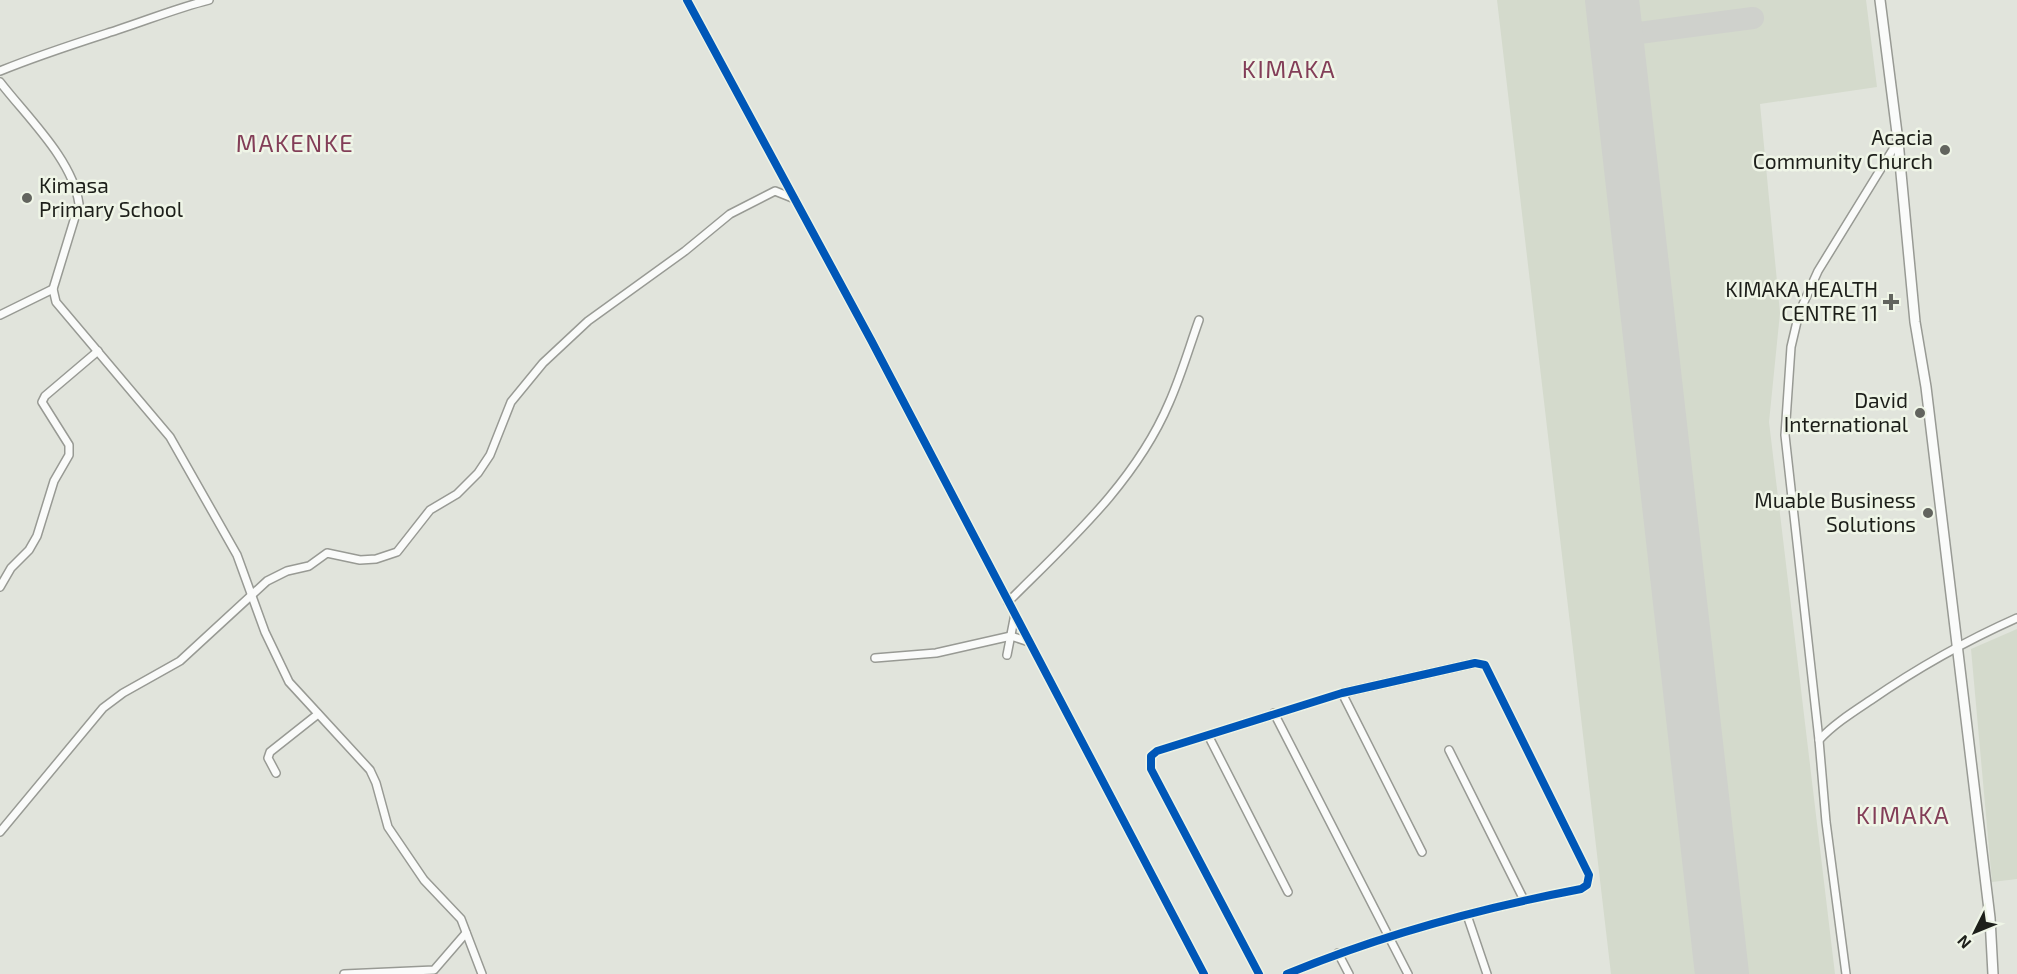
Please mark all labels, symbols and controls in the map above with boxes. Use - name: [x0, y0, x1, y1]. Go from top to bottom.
- district label: KIMAKA: [1242, 54, 1336, 83]
- place label: Acacia Community Church: [1753, 124, 1933, 173]
- district label: MAKENKE: [236, 128, 354, 157]
- marker: Acacia Community Church: [1938, 143, 1952, 157]
- place label: Kimasa Primary School: [39, 172, 184, 221]
- marker: Kimasa Primary School: [20, 191, 34, 205]
- place label: KIMAKA HEALTH CENTRE 11: [1725, 276, 1878, 325]
- marker: KIMAKA HEALTH CENTRE 11: [1882, 293, 1900, 311]
- place label: David International: [1784, 387, 1909, 436]
- marker: David International: [1913, 406, 1927, 420]
- place label: Muable Business Solutions: [1754, 487, 1916, 536]
- marker: Muable Business Solutions: [1921, 506, 1935, 520]
- district label: KIMAKA: [1856, 800, 1950, 829]
- north arrow: [1945, 902, 2005, 962]
- text: N: [1953, 932, 1975, 953]

